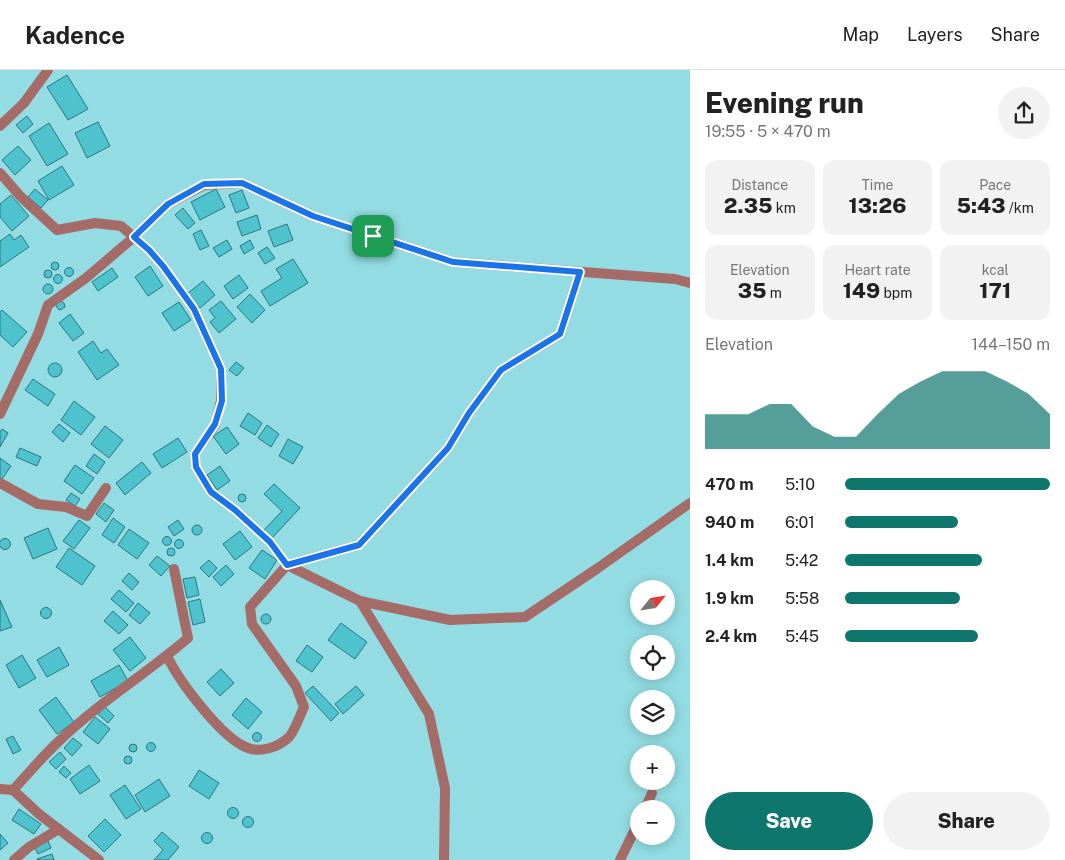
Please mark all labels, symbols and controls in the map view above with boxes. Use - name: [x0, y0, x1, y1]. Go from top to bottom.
- text: Kadence: [25, 21, 125, 49]
- text: Map: [843, 24, 879, 45]
- text: Layers: [907, 24, 963, 45]
- text: Share: [991, 24, 1040, 45]
- text: Evening run: [705, 86, 864, 119]
- button: share: [998, 87, 1050, 139]
- text: 19:55 · 5 × 470 m: [705, 122, 830, 141]
- text: Distance: [731, 177, 788, 193]
- text: Time: [862, 177, 893, 193]
- text: Pace: [979, 177, 1011, 193]
- text: 2.35: [724, 193, 772, 218]
- text: 13:26: [849, 193, 906, 218]
- text: 5:43: [957, 193, 1005, 218]
- text: km: [772, 200, 796, 216]
- text: /km: [1005, 200, 1034, 216]
- pin: [352, 215, 394, 257]
- icon: arrive: [359, 222, 387, 250]
- text: Elevation: [730, 262, 790, 278]
- text: Heart rate: [844, 262, 911, 278]
- text: kcal: [982, 262, 1009, 278]
- text: 35: [738, 278, 766, 303]
- text: 149: [843, 278, 880, 303]
- text: 171: [979, 278, 1011, 303]
- text: m: [766, 285, 782, 301]
- text: bpm: [880, 285, 912, 301]
- text: Elevation: [705, 335, 773, 354]
- text: 144–150 m: [971, 335, 1050, 354]
- text: 470 m: [705, 475, 754, 494]
- text: 5:10: [785, 475, 815, 494]
- text: 940 m: [705, 513, 754, 532]
- text: 6:01: [785, 513, 815, 532]
- text: 1.4 km: [705, 551, 754, 570]
- text: 5:42: [785, 551, 818, 570]
- north arrow: [630, 580, 675, 625]
- map controls: [630, 580, 675, 845]
- text: 1.9 km: [705, 589, 754, 608]
- text: 5:58: [785, 589, 819, 608]
- text: 2.4 km: [705, 627, 757, 646]
- text: 5:45: [785, 627, 819, 646]
- button: locate: [630, 635, 675, 680]
- button: layers: [630, 690, 675, 735]
- button: +: [630, 745, 675, 790]
- button: Save: [705, 792, 873, 850]
- button: Share: [883, 792, 1050, 850]
- button: −: [630, 800, 675, 845]

